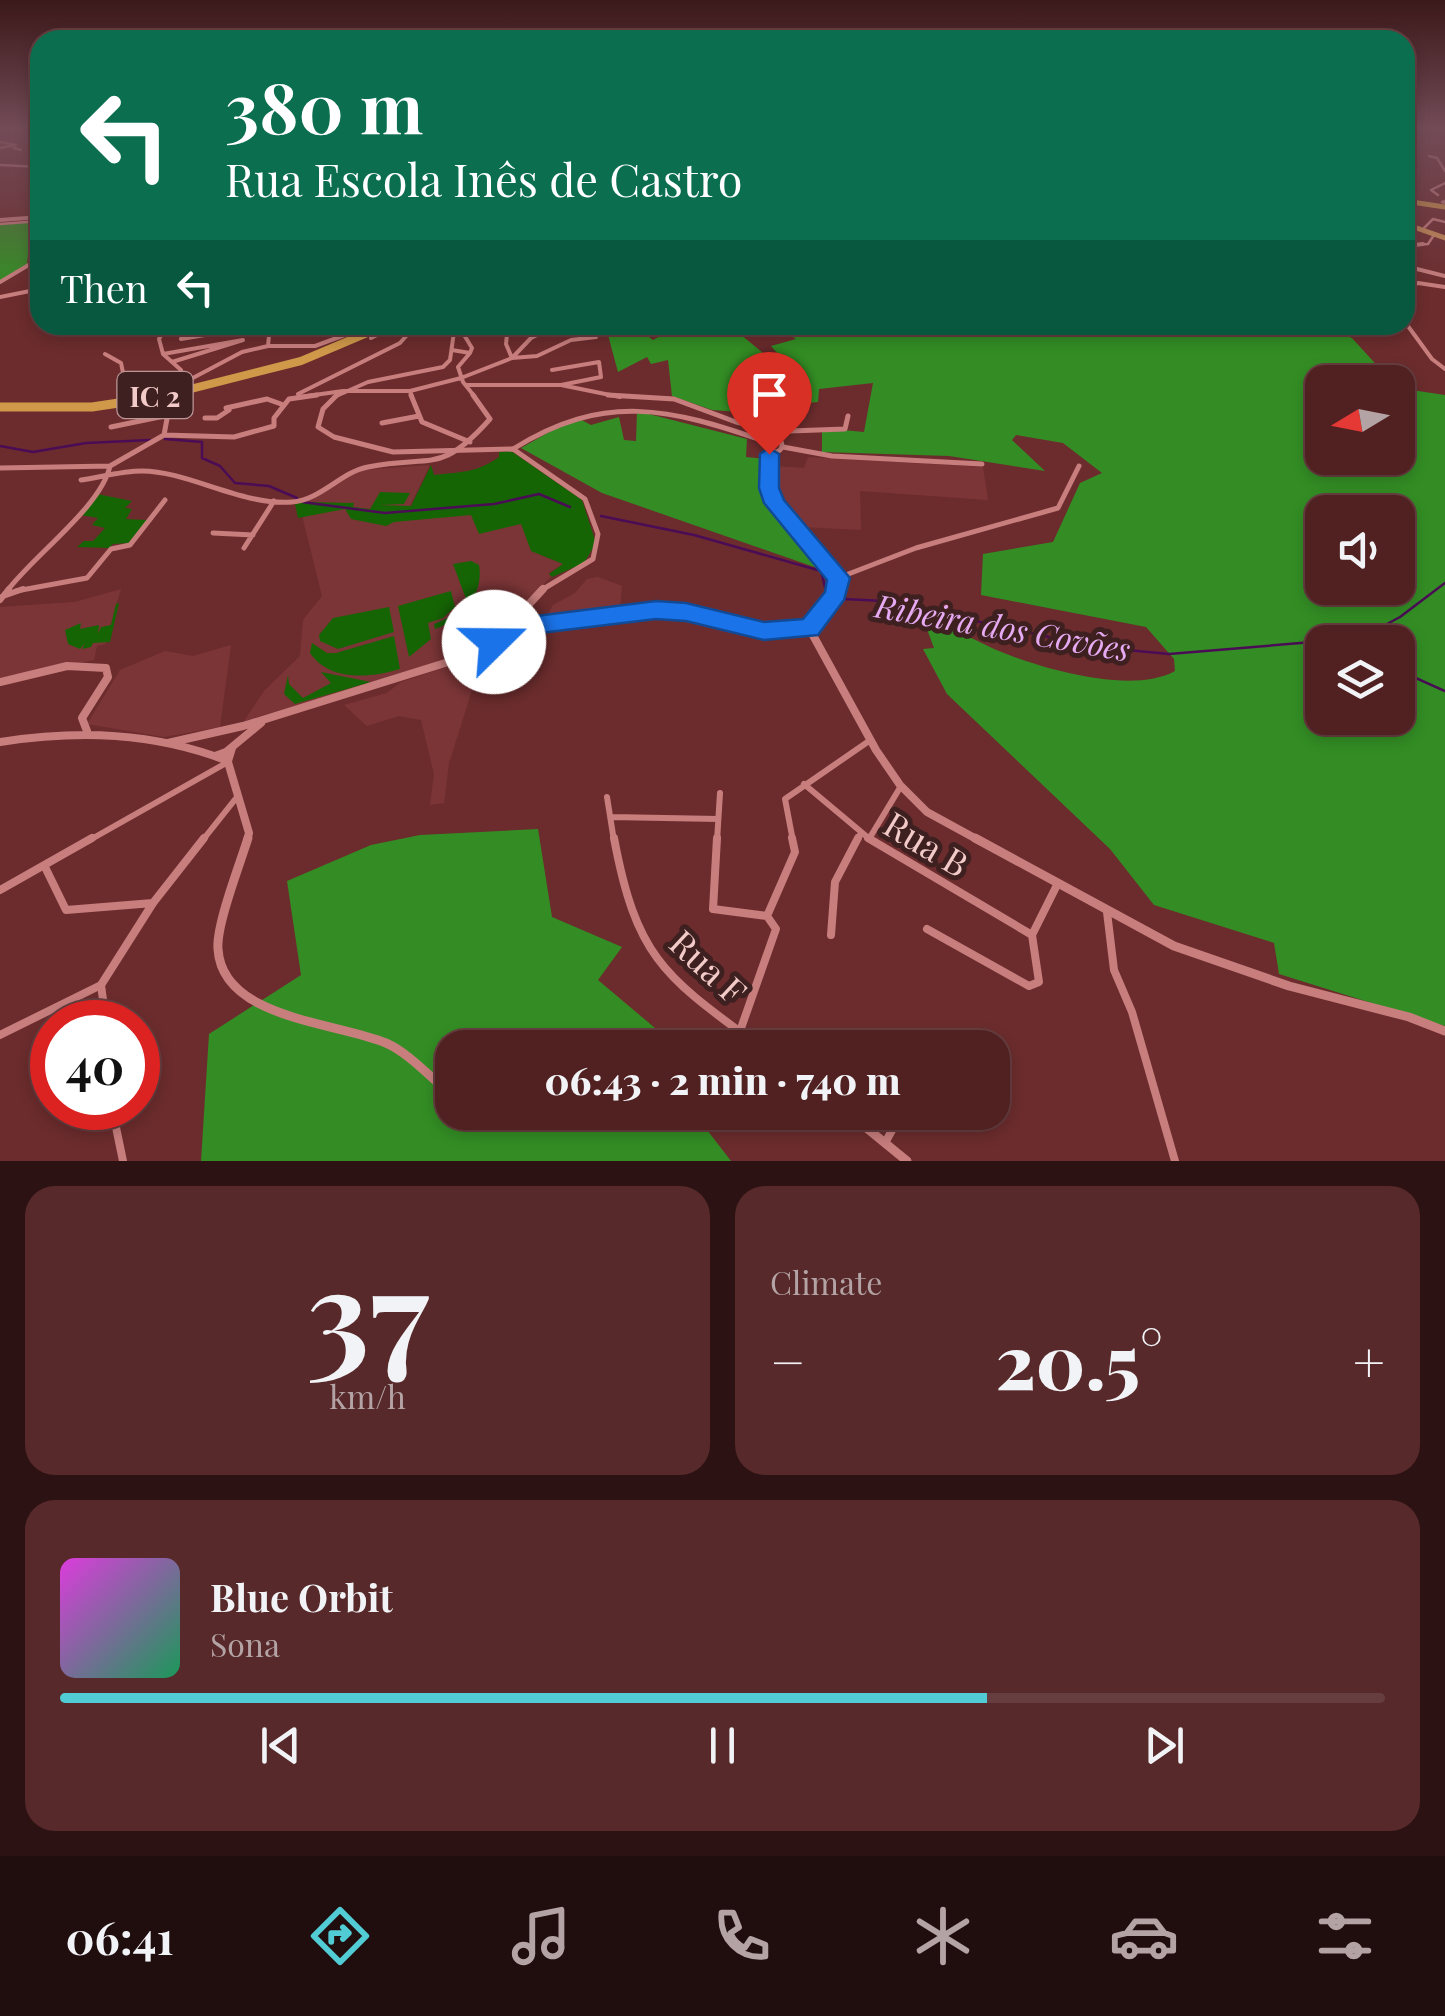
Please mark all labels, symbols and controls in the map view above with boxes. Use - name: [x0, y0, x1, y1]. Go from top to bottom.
- text: 380 m: [225, 58, 423, 152]
- icon: left: [60, 70, 190, 200]
- text: Rua Escola Inês de Castro: [225, 148, 742, 208]
- icon: left: [168, 260, 223, 315]
- text: Then: [60, 262, 148, 313]
- pin: [727, 352, 812, 455]
- north arrow: [1305, 365, 1415, 475]
- map controls: [1305, 365, 1415, 735]
- icon: arrive: [742, 367, 797, 422]
- road number: IC 2: [118, 372, 192, 418]
- button: sound: [1305, 495, 1415, 605]
- water label: Ribeira dos Covões: [870, 582, 1134, 670]
- position arrow: [442, 590, 546, 694]
- button: layers: [1305, 625, 1415, 735]
- street label: Rua B: [876, 800, 978, 886]
- street label: Rua F: [661, 919, 757, 1013]
- speed limit sign: 40: [30, 1000, 160, 1130]
- text: 06:43 · 2 min · 740 m: [544, 1054, 901, 1105]
- text: 37: [306, 1222, 429, 1396]
- text: Climate: [770, 1260, 882, 1303]
- text: 20.5°: [995, 1309, 1163, 1409]
- text: −: [770, 1323, 806, 1397]
- text: +: [1353, 1323, 1385, 1397]
- text: km/h: [329, 1374, 406, 1417]
- text: Blue Orbit: [210, 1571, 393, 1622]
- text: Sona: [210, 1622, 280, 1665]
- icon: previous: [253, 1718, 308, 1773]
- icon: pause: [695, 1718, 750, 1773]
- icon: next: [1137, 1718, 1192, 1773]
- icon: directions: [305, 1901, 375, 1971]
- icon: music: [506, 1901, 576, 1971]
- icon: phone: [707, 1901, 777, 1971]
- icon: climate: [908, 1901, 978, 1971]
- icon: car: [1109, 1901, 1179, 1971]
- icon: filters: [1310, 1901, 1380, 1971]
- text: 06:41: [65, 1906, 174, 1966]

